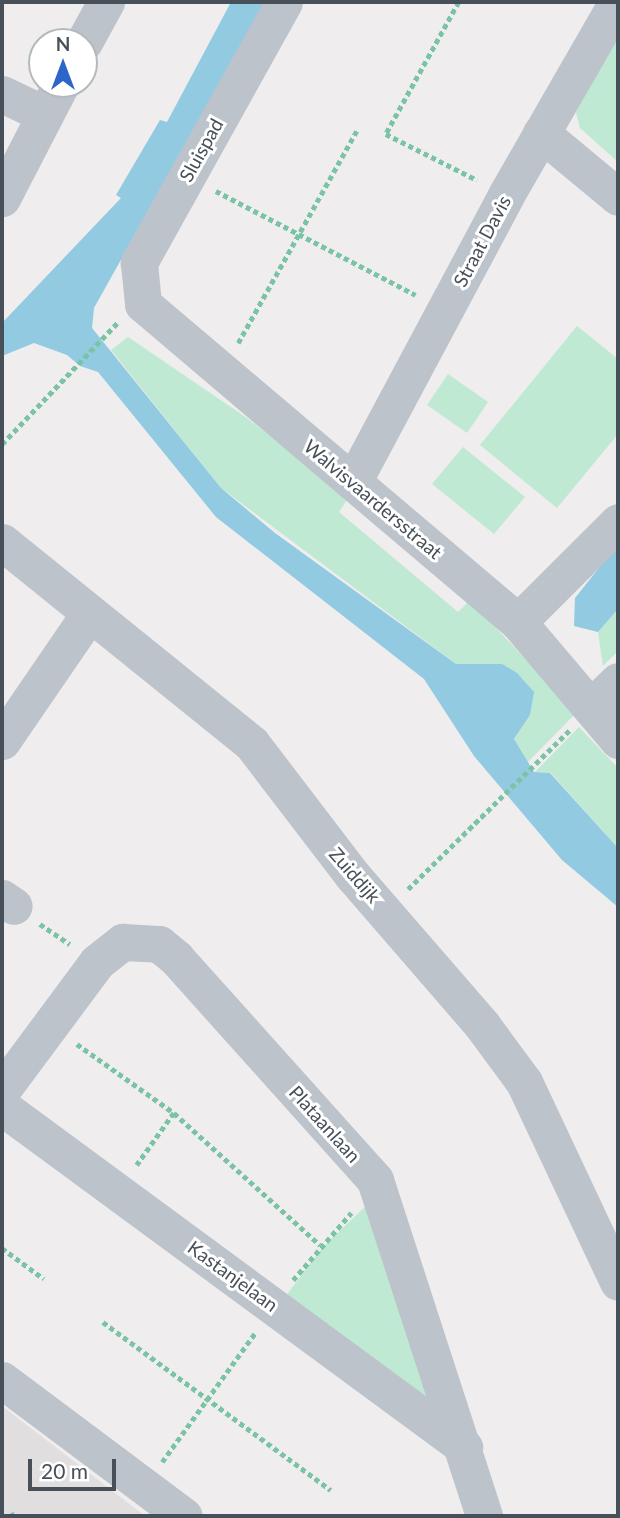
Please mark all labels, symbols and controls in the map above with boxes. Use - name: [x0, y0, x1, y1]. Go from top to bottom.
- north arrow: [28, 28, 98, 98]
- text: N: [56, 32, 70, 55]
- street label: Sluispad: [174, 114, 228, 186]
- street label: Straat Davis: [448, 192, 516, 290]
- street label: Walvisvaardersstraat: [299, 435, 447, 563]
- street label: Zuiddijk: [325, 843, 385, 907]
- street label: Plataanlaan: [285, 1081, 365, 1167]
- street label: Kastanjelaan: [184, 1236, 282, 1316]
- scale bar: [32, 1444, 119, 1488]
- text: 20 m: [41, 1458, 88, 1483]

